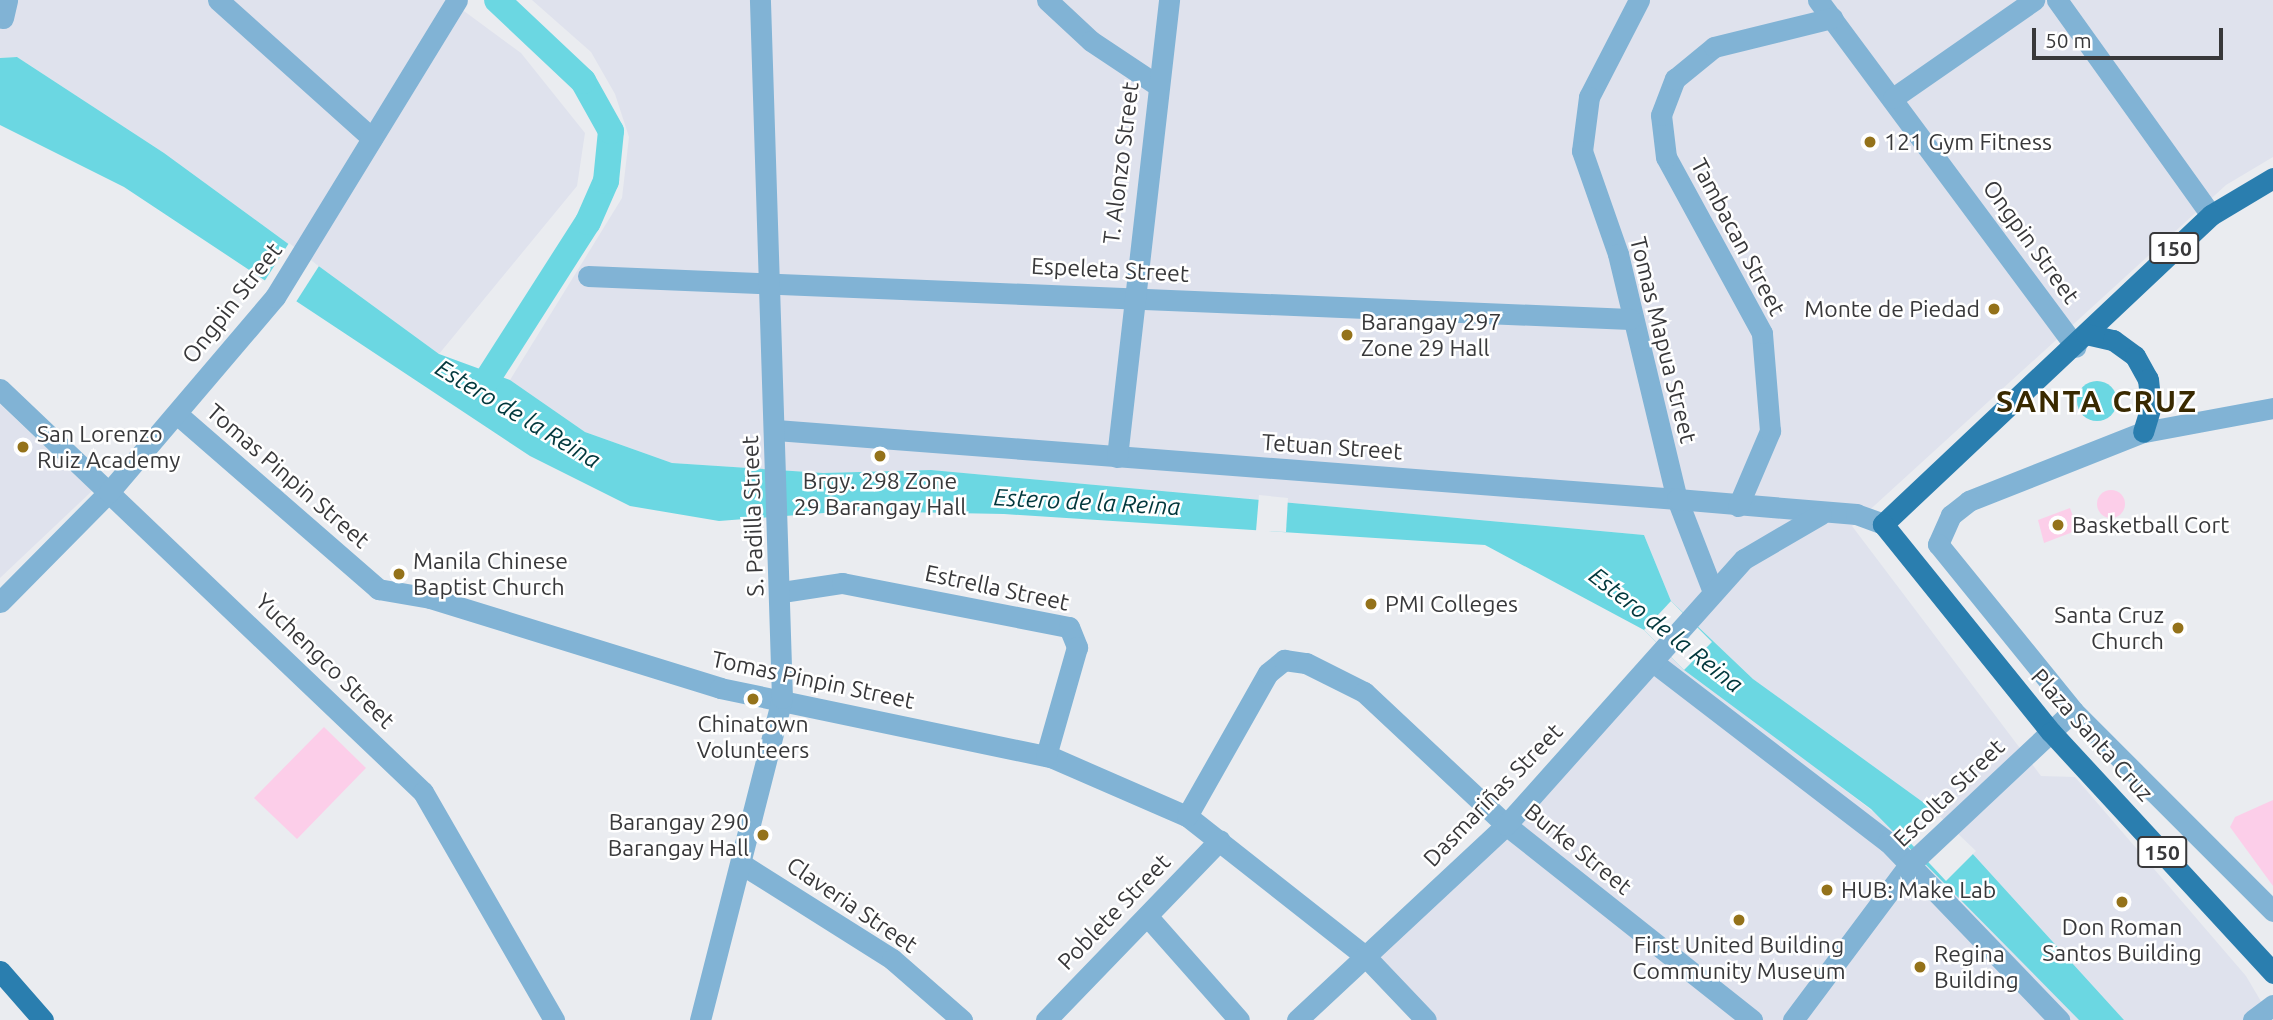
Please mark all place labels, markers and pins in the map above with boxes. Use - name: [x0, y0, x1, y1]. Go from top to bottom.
- place label: 121 Gym Fitness: [1884, 128, 2052, 156]
- marker: 121 Gym Fitness: [1862, 134, 1878, 150]
- place label: Monte de Piedad: [1804, 295, 1980, 323]
- marker: Monte de Piedad: [1986, 301, 2002, 317]
- place label: Barangay 297 Zone 29 Hall: [1361, 308, 1501, 362]
- marker: Barangay 297 Zone 29 Hall: [1339, 327, 1355, 343]
- place label: San Lorenzo Ruiz Academy: [37, 420, 180, 474]
- marker: San Lorenzo Ruiz Academy: [15, 439, 31, 455]
- marker: Brgy. 298 Zone 29 Barangay Hall: [872, 448, 888, 464]
- place label: Brgy. 298 Zone 29 Barangay Hall: [794, 467, 966, 521]
- place label: Basketball Cort: [2072, 511, 2229, 539]
- marker: Basketball Cort: [2050, 517, 2066, 533]
- place label: Manila Chinese Baptist Church: [413, 547, 568, 601]
- marker: Manila Chinese Baptist Church: [391, 566, 407, 582]
- place label: PMI Colleges: [1385, 590, 1518, 618]
- marker: PMI Colleges: [1363, 596, 1379, 612]
- place label: Santa Cruz Church: [2054, 601, 2164, 655]
- marker: Santa Cruz Church: [2170, 620, 2186, 636]
- marker: Chinatown Volunteers: [745, 691, 761, 707]
- place label: Chinatown Volunteers: [697, 710, 809, 764]
- place label: Barangay 290 Barangay Hall: [608, 808, 749, 862]
- marker: Barangay 290 Barangay Hall: [755, 827, 771, 843]
- place label: HUB: Make Lab: [1841, 876, 1996, 904]
- marker: HUB: Make Lab: [1819, 882, 1835, 898]
- marker: Don Roman Santos Building: [2114, 894, 2130, 910]
- marker: First United Building Community Museum: [1731, 912, 1747, 928]
- place label: Don Roman Santos Building: [2042, 913, 2202, 967]
- place label: First United Building Community Museum: [1632, 931, 1846, 985]
- place label: Regina Building: [1934, 940, 2019, 994]
- marker: Regina Building: [1912, 959, 1928, 975]

